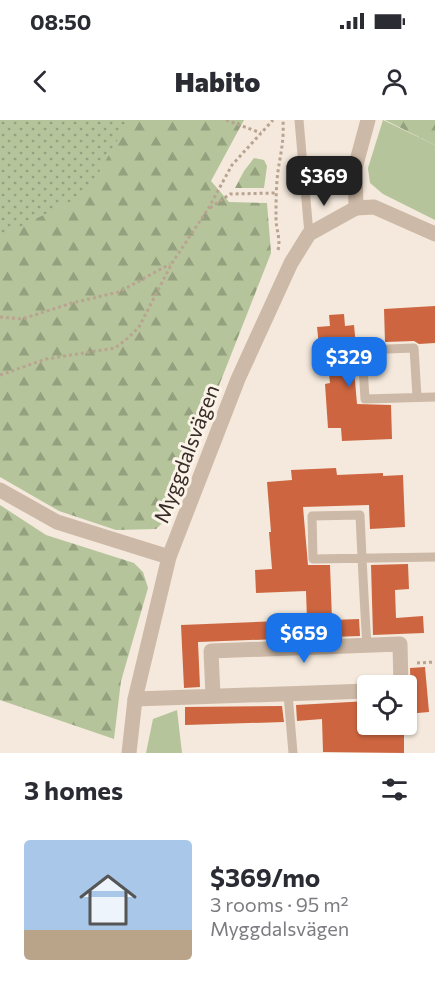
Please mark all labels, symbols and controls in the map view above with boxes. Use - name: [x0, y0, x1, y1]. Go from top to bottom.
- text: 08:50: [30, 8, 92, 35]
- icon: back: [24, 65, 57, 98]
- text: Habito: [175, 65, 261, 98]
- icon: person: [378, 65, 411, 98]
- pin: $369: [288, 156, 360, 207]
- text: $369: [300, 163, 348, 187]
- pin: $329: [313, 337, 385, 388]
- text: $329: [326, 344, 372, 368]
- street label: Myggdalsvägen: [148, 381, 223, 526]
- pin: $659: [268, 613, 340, 664]
- text: $659: [280, 620, 328, 644]
- map controls: [357, 675, 417, 735]
- button: locate: [357, 675, 417, 735]
- icon: filters: [378, 773, 411, 806]
- text: 3 homes: [24, 774, 123, 805]
- text: $369/mo: [210, 861, 320, 892]
- icon: home: [72, 864, 144, 936]
- text: 3 rooms · 95 m²: [210, 892, 349, 916]
- text: Myggdalsvägen: [210, 916, 349, 940]

